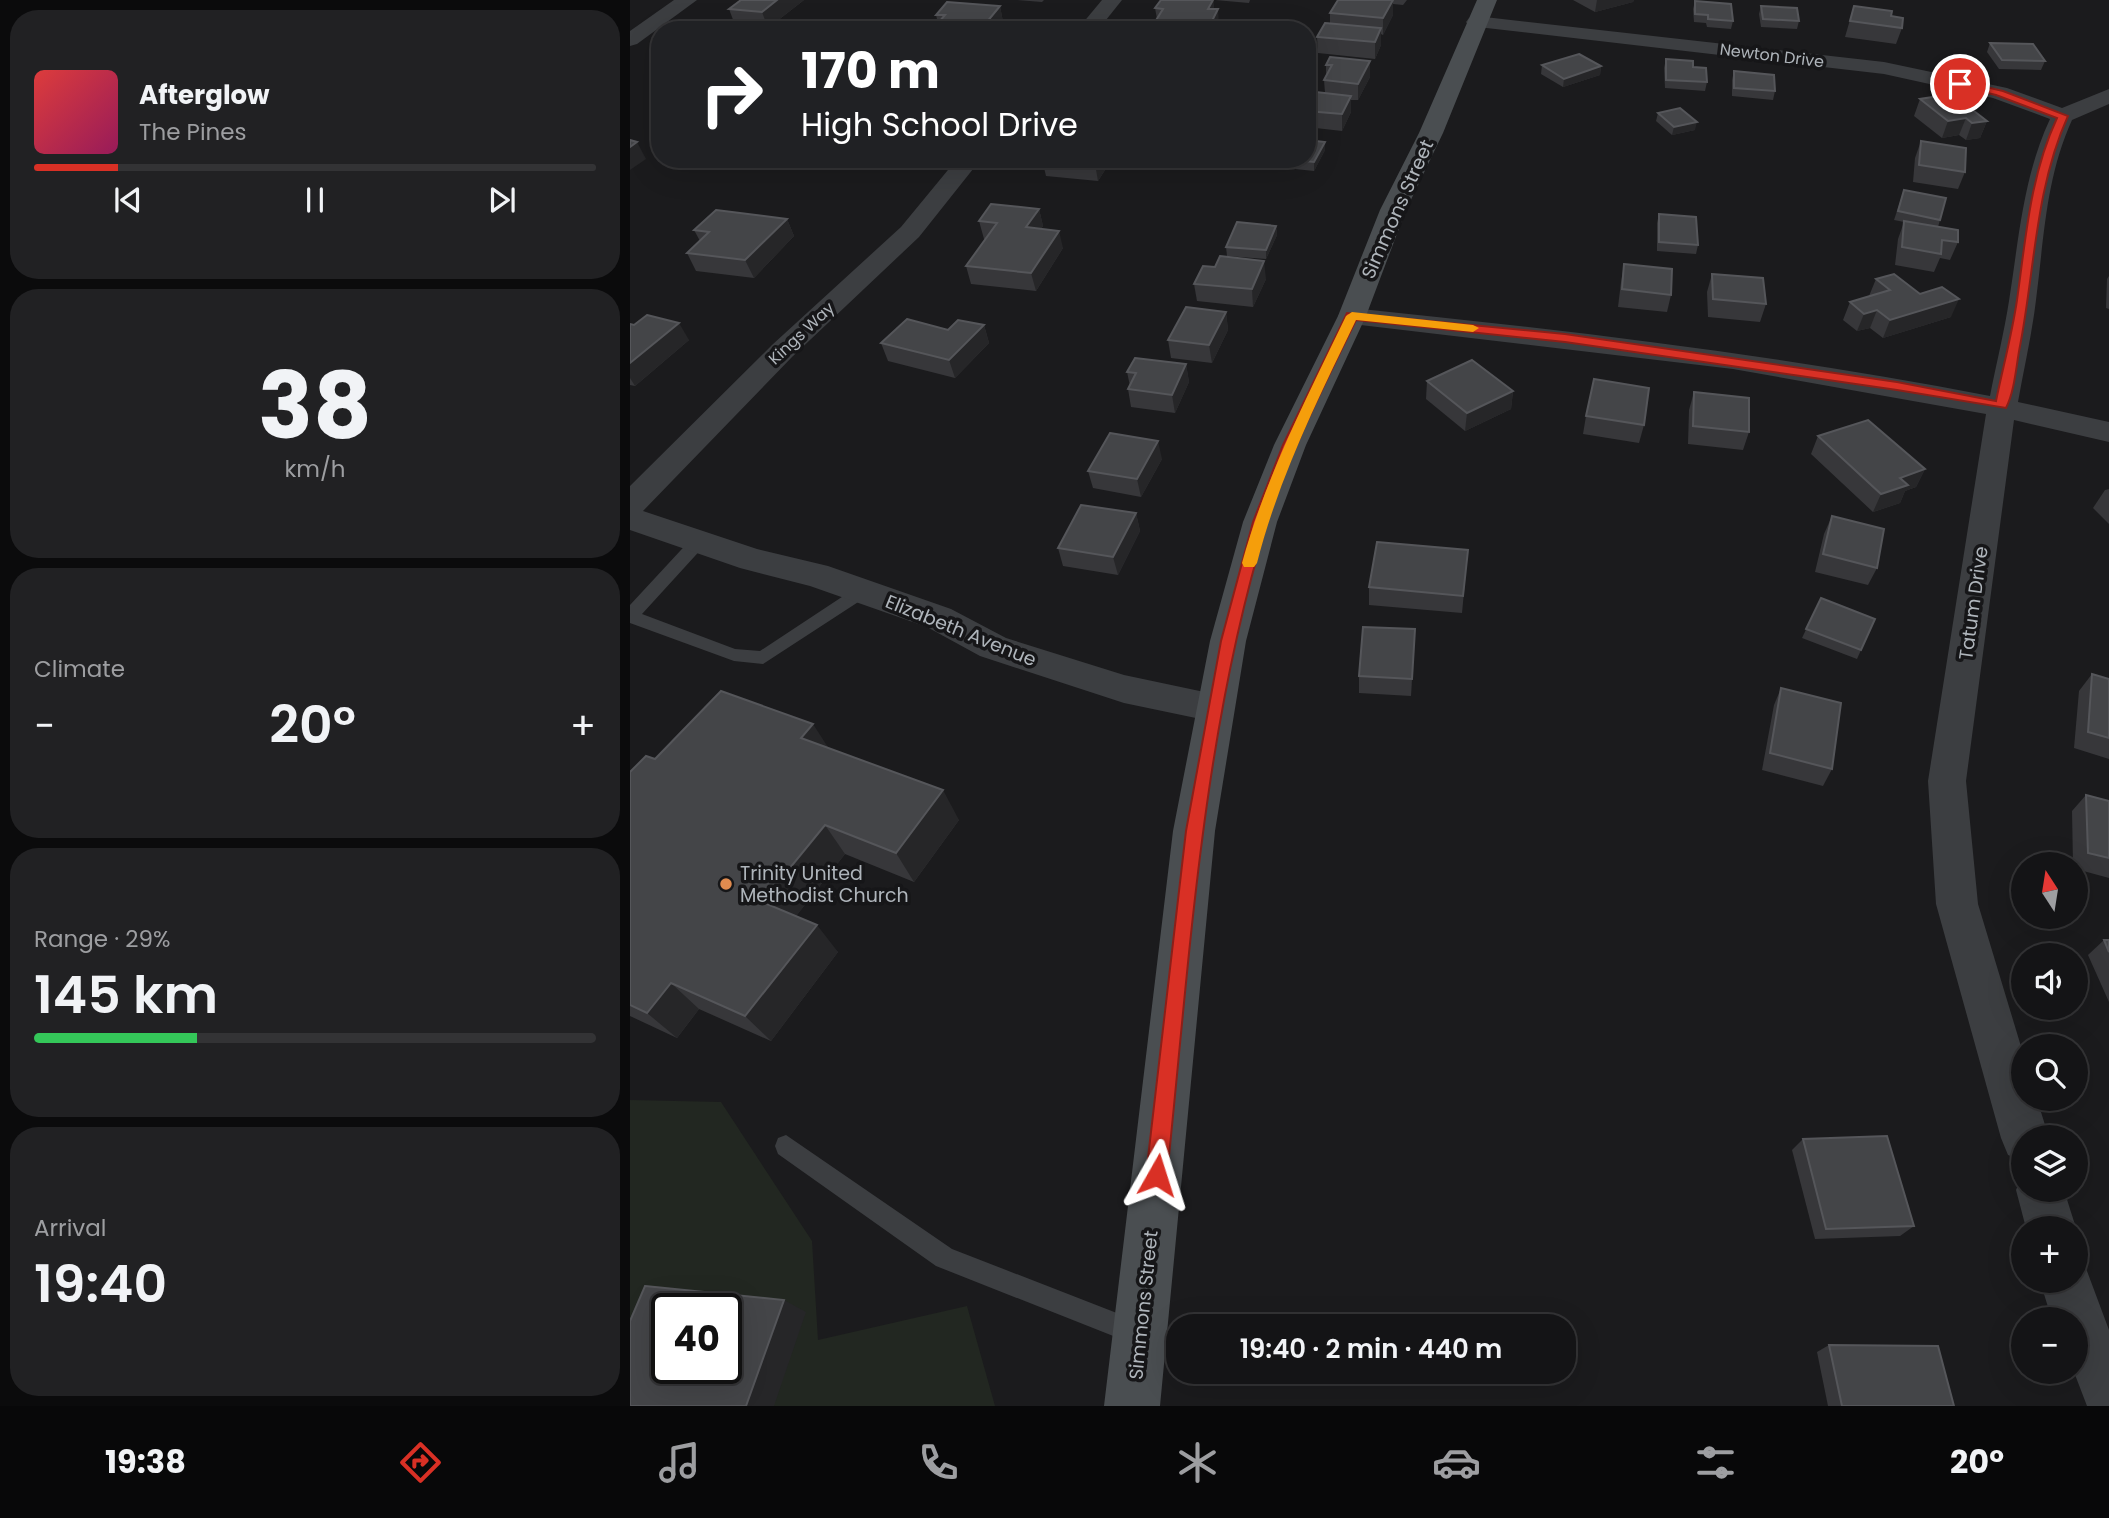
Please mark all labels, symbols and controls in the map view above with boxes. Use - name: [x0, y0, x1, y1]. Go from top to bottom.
- text: 170 m: [801, 37, 940, 105]
- street label: Newton Drive: [1718, 38, 1826, 73]
- icon: right: [686, 49, 777, 140]
- pin: [1930, 54, 1990, 114]
- icon: arrive: [1941, 65, 1979, 103]
- text: Afterglow: [139, 77, 270, 113]
- text: High School Drive: [801, 102, 1078, 147]
- text: The Pines: [139, 116, 247, 148]
- street label: Simmons Street: [1355, 135, 1440, 283]
- icon: previous: [109, 181, 147, 219]
- icon: pause: [296, 181, 334, 219]
- icon: next: [483, 181, 521, 219]
- street label: Kings Way: [763, 297, 839, 370]
- text: 38: [258, 342, 372, 470]
- text: km/h: [284, 453, 346, 485]
- street label: Tatum Drive: [1952, 545, 1995, 662]
- street label: Elizabeth Avenue: [881, 588, 1040, 673]
- text: Climate: [34, 653, 125, 685]
- text: 20°: [269, 688, 356, 761]
- text: −: [34, 699, 55, 752]
- text: +: [570, 699, 596, 752]
- north arrow: [2011, 852, 2088, 929]
- map controls: [2011, 852, 2088, 1384]
- place label: Trinity United Methodist Church: [740, 860, 909, 909]
- marker: Trinity United Methodist Church: [718, 876, 734, 892]
- text: Range · 29%: [34, 923, 170, 955]
- button: sound: [2011, 943, 2088, 1020]
- text: 145 km: [34, 958, 218, 1031]
- button: search: [2011, 1034, 2088, 1111]
- button: layers: [2011, 1125, 2088, 1202]
- position arrow: [1120, 1138, 1194, 1212]
- text: Arrival: [34, 1212, 106, 1244]
- button: +: [2011, 1216, 2088, 1293]
- street label: Simmons Street: [1122, 1229, 1165, 1381]
- text: 19:40: [34, 1247, 167, 1320]
- speed limit sign: 40: [651, 1293, 742, 1384]
- button: −: [2011, 1307, 2088, 1384]
- text: 19:40 · 2 min · 440 m: [1240, 1331, 1502, 1367]
- icon: directions: [396, 1438, 445, 1487]
- icon: music: [655, 1438, 704, 1487]
- icon: phone: [914, 1438, 963, 1487]
- icon: climate: [1173, 1438, 1222, 1487]
- icon: car: [1432, 1438, 1481, 1487]
- icon: filters: [1691, 1438, 1740, 1487]
- text: 19:38: [105, 1439, 186, 1484]
- text: 20°: [1950, 1439, 2004, 1484]

